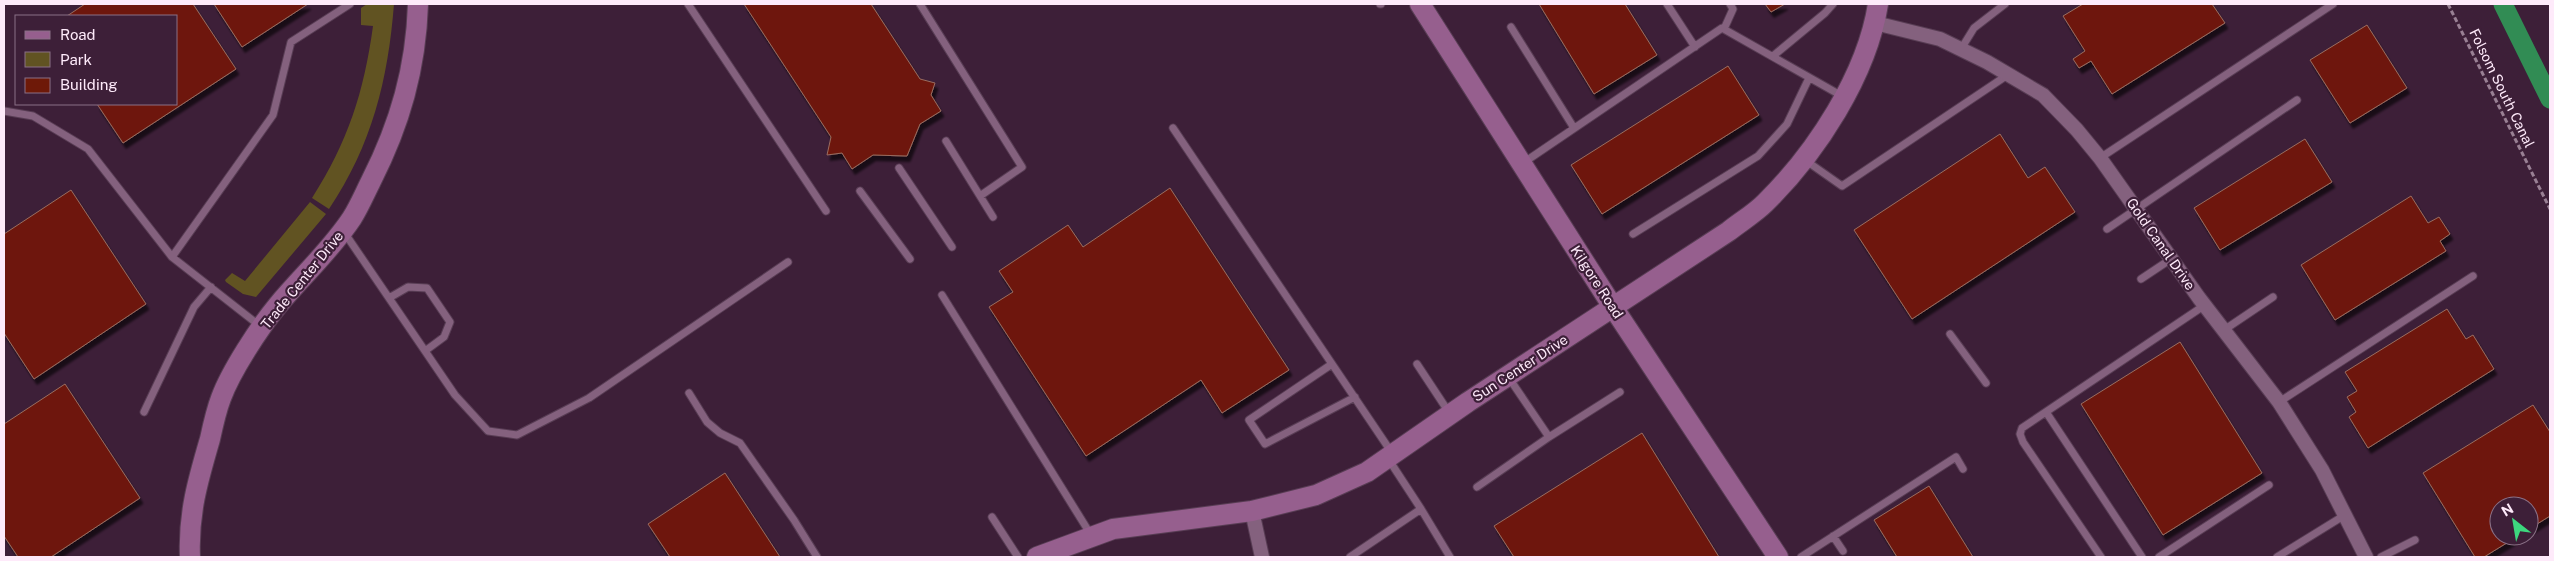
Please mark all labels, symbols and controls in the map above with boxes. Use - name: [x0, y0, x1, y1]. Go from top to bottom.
- legend: [15, 15, 178, 105]
- text: Road: [60, 26, 96, 43]
- street label: Folsom South Canal: [2466, 26, 2538, 150]
- text: Park: [60, 51, 92, 68]
- text: Building: [60, 76, 118, 93]
- street label: Gold Canal Drive: [2123, 195, 2199, 293]
- street label: Trade Center Drive: [258, 228, 346, 332]
- street label: Kilgore Road: [1568, 243, 1626, 321]
- street label: Sun Center Drive: [1470, 331, 1571, 405]
- north arrow: [2489, 496, 2539, 546]
- text: N: [2498, 500, 2516, 520]

